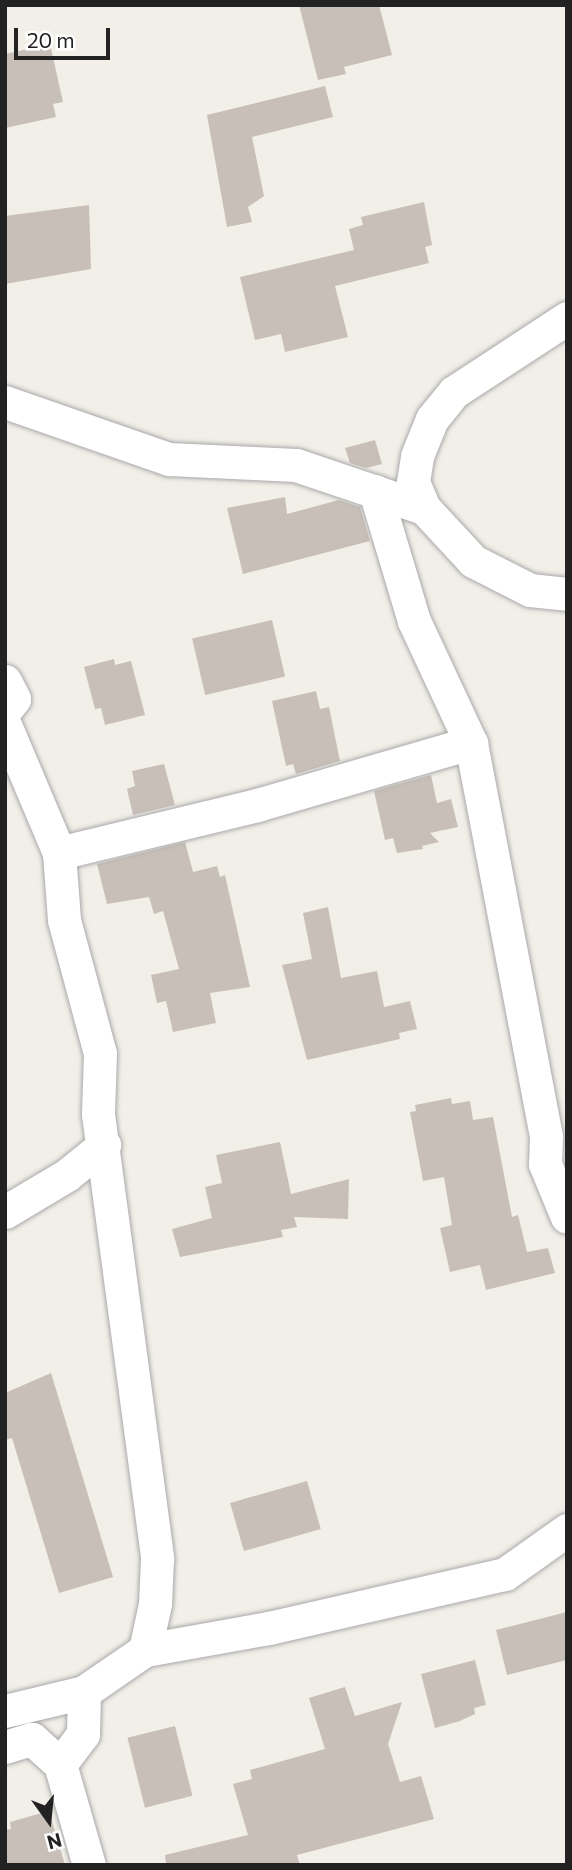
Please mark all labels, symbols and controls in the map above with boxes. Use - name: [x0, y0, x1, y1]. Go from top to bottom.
- scale bar: [18, 14, 114, 58]
- text: 20 m: [27, 27, 75, 52]
- north arrow: [14, 1786, 84, 1856]
- text: N: [45, 1829, 64, 1855]

